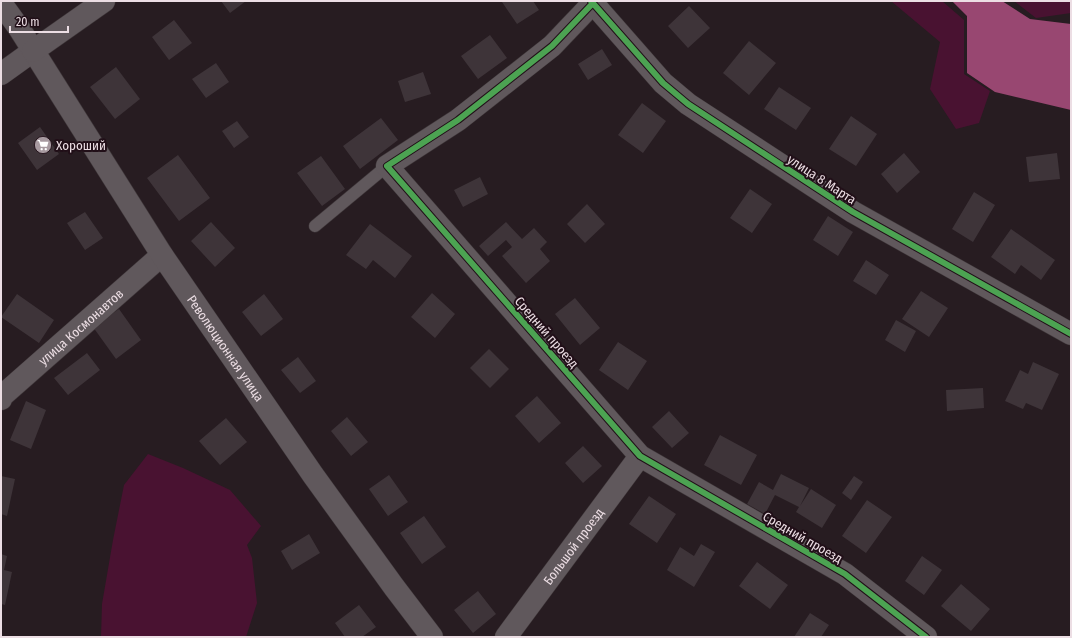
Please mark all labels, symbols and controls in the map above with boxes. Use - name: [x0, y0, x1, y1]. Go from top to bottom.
- scale bar: [10, 8, 68, 34]
- text: 20 m: [16, 15, 40, 29]
- supermarket icon: Хороший: [33, 135, 53, 155]
- place label: Хороший: [56, 138, 106, 153]
- street label: улица 8 Марта: [785, 152, 859, 207]
- street label: улица Космонавтов: [36, 286, 126, 368]
- street label: Революционная улица: [184, 293, 267, 404]
- street label: Средний проезд: [512, 294, 582, 371]
- street label: Большой проезд: [540, 505, 607, 588]
- street label: Средний проезд: [760, 509, 846, 566]

